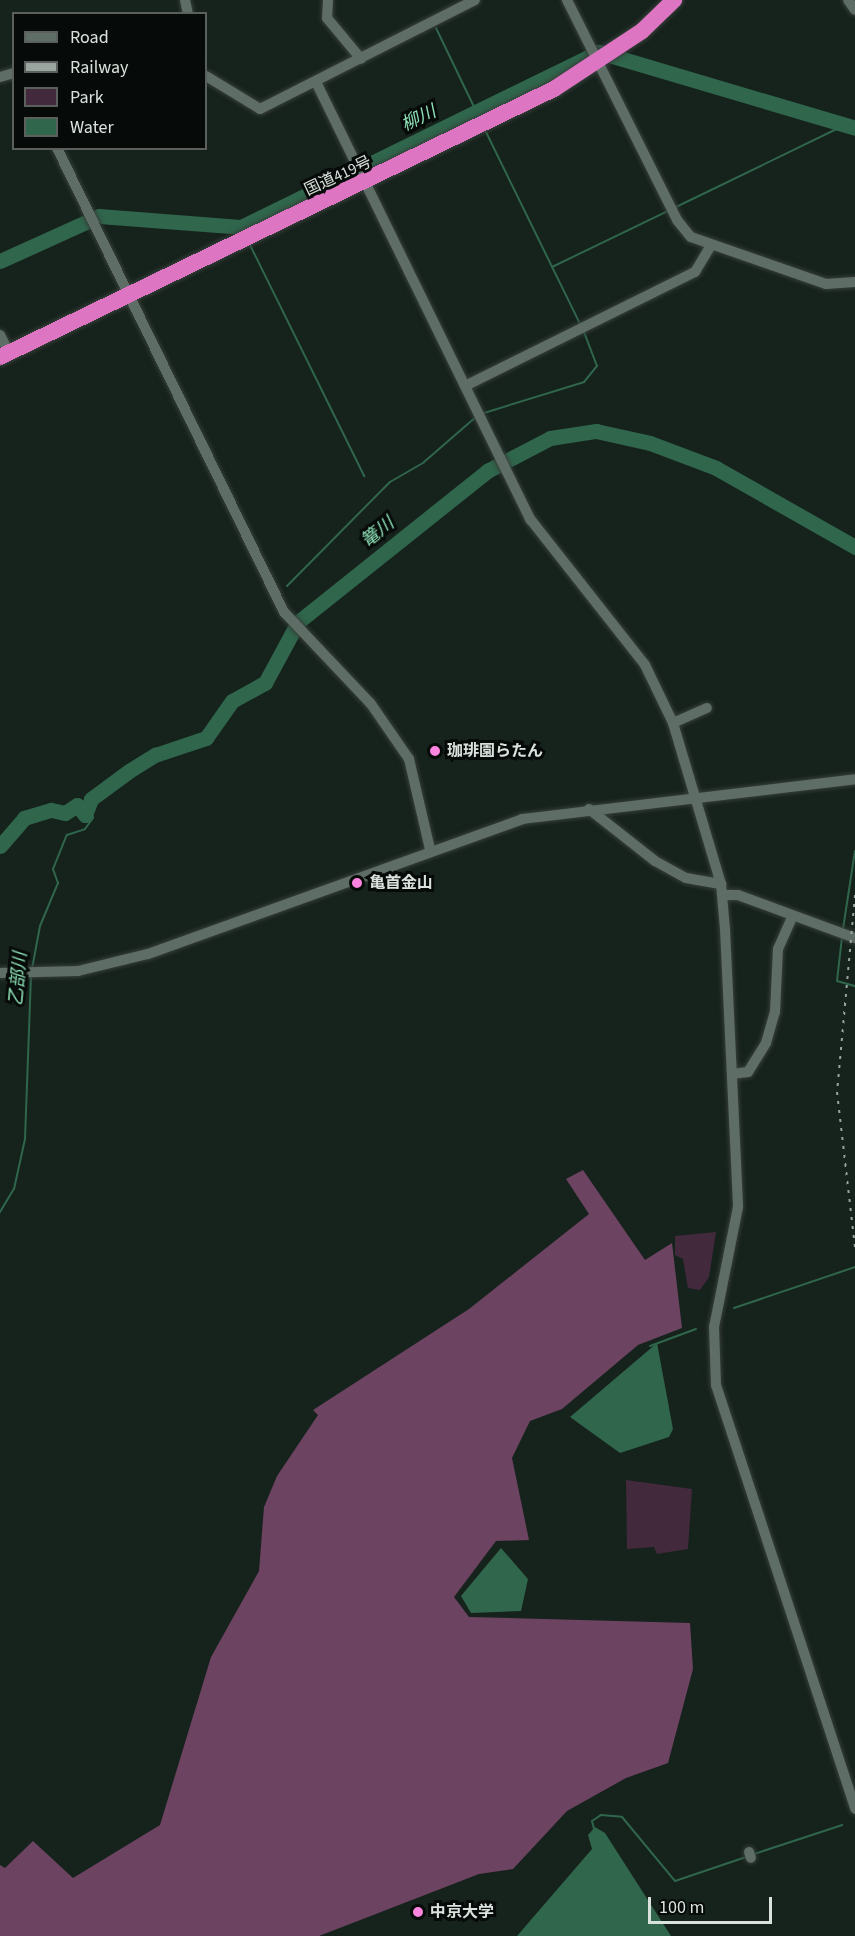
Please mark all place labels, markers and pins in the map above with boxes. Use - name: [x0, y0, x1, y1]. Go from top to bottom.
- place label: 珈琲園らたん: [447, 741, 543, 761]
- marker: 珈琲園らたん: [428, 744, 442, 758]
- place label: 亀首金山: [369, 873, 433, 893]
- marker: 亀首金山: [350, 876, 364, 890]
- place label: 中京大学: [430, 1902, 494, 1922]
- marker: 中京大学: [411, 1905, 425, 1919]

